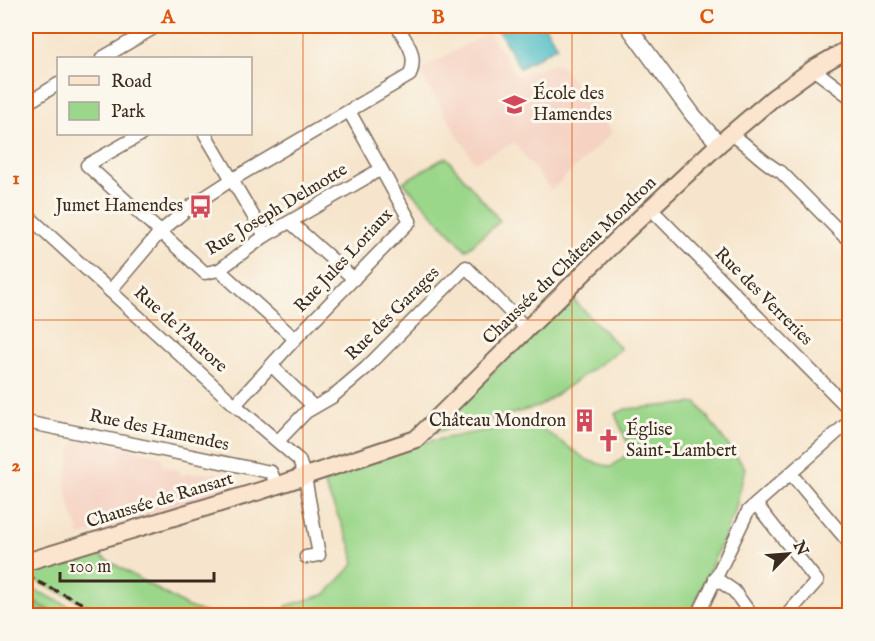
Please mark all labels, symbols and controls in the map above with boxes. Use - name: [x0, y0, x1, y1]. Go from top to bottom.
- text: A: [160, 5, 176, 30]
- text: B: [431, 5, 445, 30]
- text: C: [700, 5, 714, 30]
- legend: [57, 57, 252, 135]
- text: Road: [111, 71, 152, 94]
- place label: École des Hamendes: [533, 81, 612, 127]
- school or university icon: École des Hamendes: [502, 91, 528, 117]
- text: Park: [111, 101, 146, 124]
- street label: Rue Joseph Delmotte: [202, 159, 352, 261]
- text: 1: [12, 166, 20, 191]
- street label: Chaussée du Château Mondron: [478, 172, 662, 350]
- bus stop icon: Jumet Hamendes: [188, 193, 214, 219]
- place label: Jumet Hamendes: [53, 195, 183, 218]
- street label: Rue Jules Loriaux: [290, 204, 398, 318]
- street label: Rue des Verreries: [709, 243, 817, 351]
- street label: Rue des Garages: [341, 262, 445, 366]
- street label: Rue de l'Aurore: [128, 282, 232, 378]
- street label: Rue des Hamendes: [87, 405, 231, 457]
- building icon: Château Mondron: [571, 408, 597, 434]
- place label: Château Mondron: [429, 410, 566, 433]
- place label: Église Saint-Lambert: [626, 417, 737, 463]
- church icon: Église Saint-Lambert: [595, 427, 621, 453]
- text: 2: [11, 453, 21, 478]
- street label: Chaussée de Ransart: [84, 468, 236, 534]
- north arrow: [758, 524, 818, 584]
- text: N: [787, 537, 812, 559]
- scale bar: [60, 545, 214, 583]
- text: 100 m: [69, 556, 111, 579]

